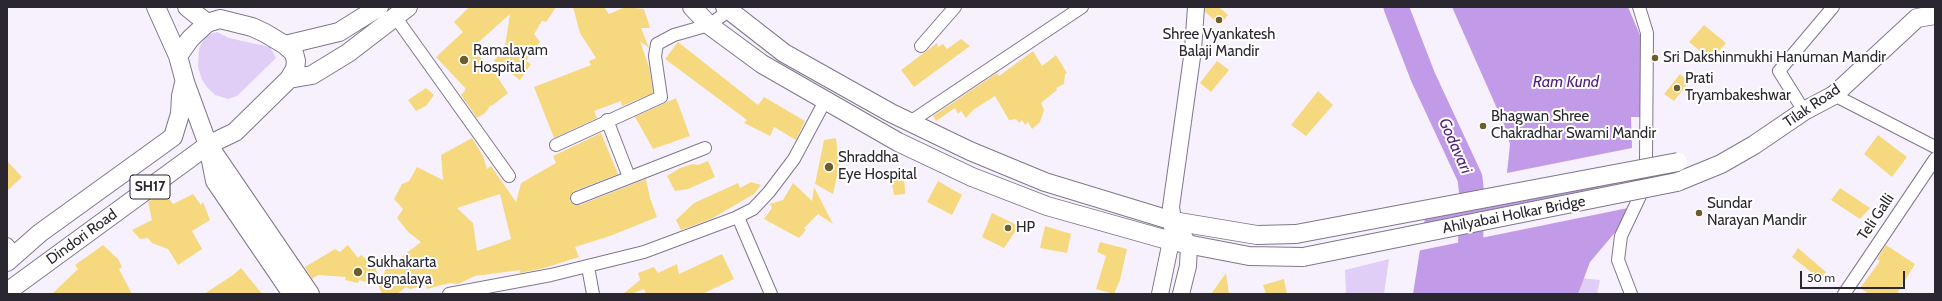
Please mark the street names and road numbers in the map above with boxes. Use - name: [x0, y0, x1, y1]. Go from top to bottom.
- street label: Tilak Road: [1780, 81, 1844, 131]
- road number: SH17: [130, 175, 170, 199]
- street label: Teli Galli: [1854, 190, 1898, 244]
- street label: Ahilyabai Holkar Bridge: [1441, 192, 1587, 238]
- street label: Dindori Road: [43, 205, 121, 269]

